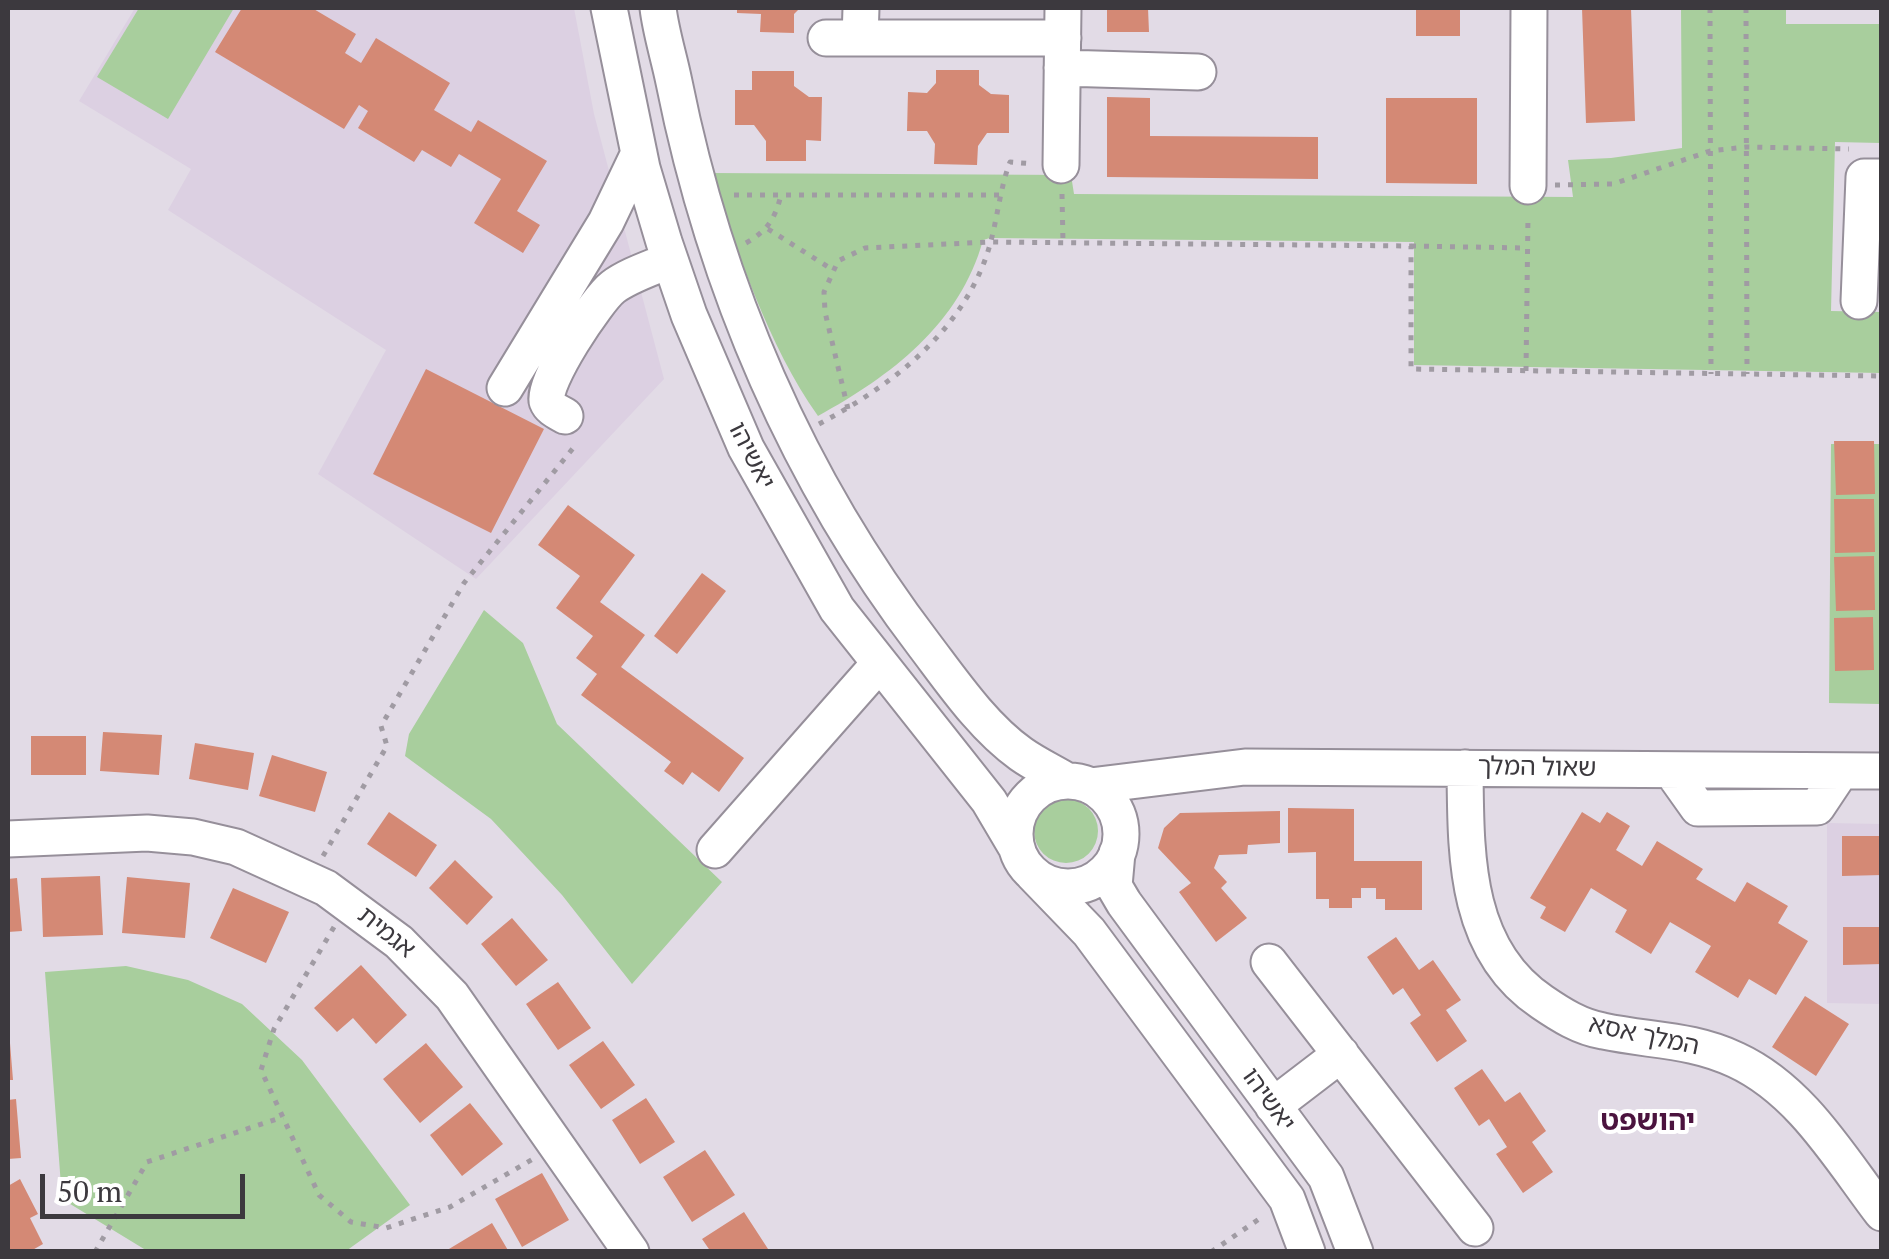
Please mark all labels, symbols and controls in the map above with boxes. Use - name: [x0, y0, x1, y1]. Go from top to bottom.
- street label: יאשיהו: [722, 418, 780, 494]
- street label: שאול המלך: [1477, 752, 1597, 784]
- street label: אגמית: [351, 901, 421, 965]
- street label: המלך אסא: [1586, 1010, 1702, 1062]
- street label: יאשיהו: [1235, 1062, 1301, 1138]
- district label: יהושפט: [1601, 1105, 1695, 1139]
- scale bar: [45, 1154, 250, 1216]
- text: 50 m: [57, 1171, 122, 1211]

